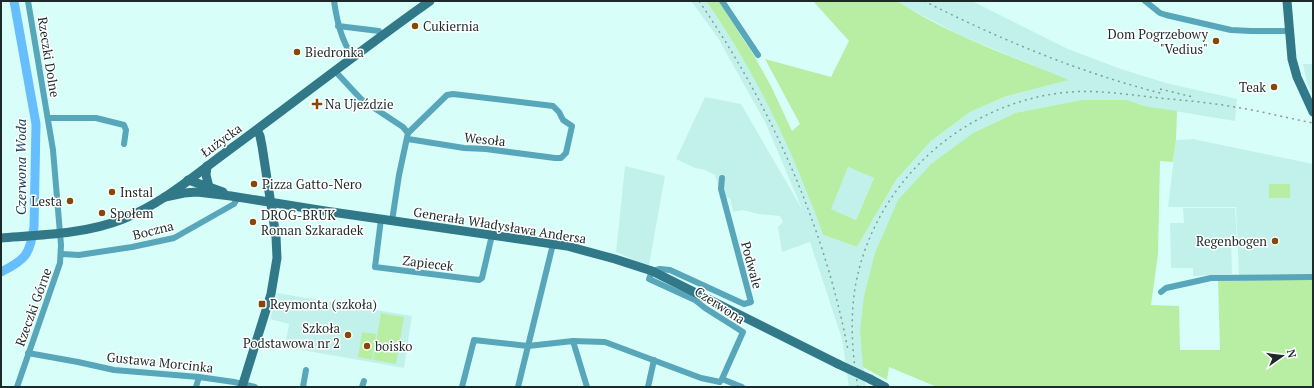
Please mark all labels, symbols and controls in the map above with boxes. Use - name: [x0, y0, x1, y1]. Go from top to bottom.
- street label: Rzeczki Dolne: [34, 15, 64, 99]
- place label: Cukiernia: [423, 17, 480, 35]
- marker: Cukiernia: [410, 21, 420, 31]
- place label: Dom Pogrzebowy "Vedius": [1108, 25, 1208, 58]
- marker: Dom Pogrzebowy "Vedius": [1211, 36, 1221, 46]
- place label: Biedronka: [305, 43, 364, 61]
- marker: Biedronka: [292, 47, 302, 57]
- place label: Teak: [1239, 78, 1266, 96]
- marker: Teak: [1269, 82, 1279, 92]
- place label: Na Ujeździe: [325, 95, 393, 113]
- marker: Na Ujeździe: [312, 99, 322, 109]
- water label: Czerwona Woda: [11, 119, 30, 215]
- street label: Łużycka: [197, 119, 245, 161]
- street label: Wesoła: [463, 128, 507, 150]
- place label: Pizza Gatto-Nero: [262, 175, 362, 193]
- marker: Pizza Gatto-Nero: [249, 179, 259, 189]
- place label: Instal: [120, 183, 153, 201]
- marker: Instal: [107, 187, 117, 197]
- place label: Lesta: [31, 192, 62, 210]
- marker: Lesta: [65, 196, 75, 206]
- street label: Generała Władysława Andersa: [412, 202, 588, 248]
- place label: Społem: [110, 204, 154, 222]
- place label: DROG-BRUK Roman Szkaradek: [261, 206, 364, 239]
- marker: Społem: [97, 208, 107, 218]
- street label: Boczna: [131, 216, 176, 244]
- marker: DROG-BRUK Roman Szkaradek: [248, 217, 258, 227]
- place label: Regenbogen: [1196, 232, 1267, 250]
- marker: Regenbogen: [1270, 236, 1280, 246]
- street label: Podwale: [737, 239, 767, 291]
- street label: Zapiecek: [401, 251, 455, 275]
- street label: Rzeczki Górne: [11, 265, 55, 349]
- street label: Czerwona: [691, 282, 749, 328]
- place label: Reymonta (szkoła): [270, 295, 377, 313]
- marker: Reymonta (szkoła): [257, 299, 267, 309]
- place label: Szkoła Podstawowa nr 2: [243, 319, 340, 352]
- marker: Szkoła Podstawowa nr 2: [343, 330, 353, 340]
- north arrow: [1262, 336, 1302, 376]
- place label: boisko: [375, 337, 413, 355]
- marker: boisko: [362, 341, 372, 351]
- street label: Gustawa Morcinka: [106, 347, 215, 377]
- text: N: [1284, 348, 1300, 360]

